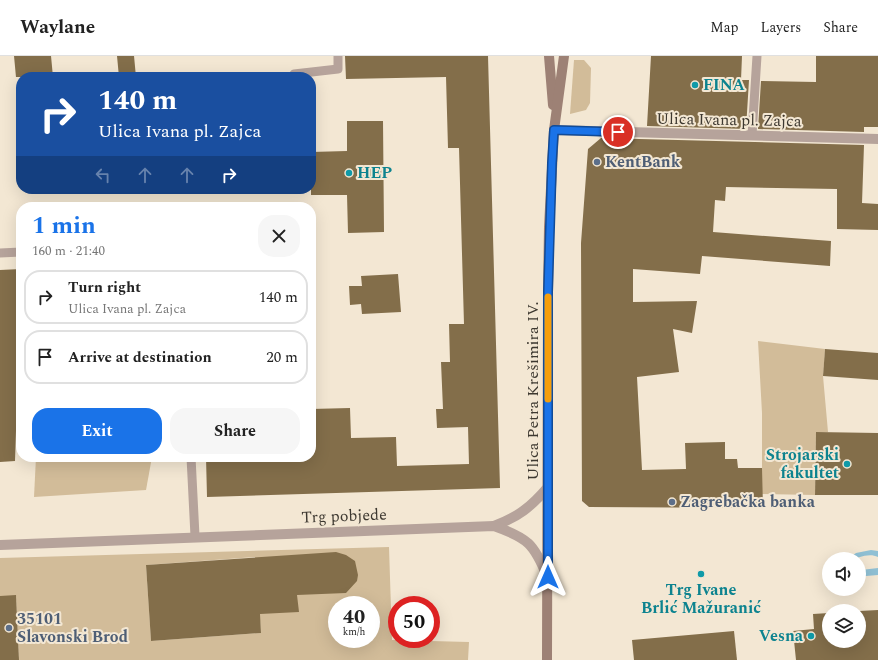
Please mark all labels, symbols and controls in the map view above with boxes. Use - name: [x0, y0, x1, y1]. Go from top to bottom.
- text: Waylane: [20, 13, 95, 42]
- text: Map: [710, 17, 739, 38]
- text: Layers: [761, 17, 801, 38]
- text: Share: [823, 17, 858, 38]
- place label: FINA: [703, 73, 745, 97]
- text: 140 m: [98, 79, 177, 122]
- marker: FINA: [690, 80, 700, 90]
- icon: right: [32, 88, 84, 140]
- street label: Ulica Ivana pl. Zajca: [656, 107, 802, 133]
- pin: [601, 115, 635, 149]
- text: Ulica Ivana pl. Zajca: [98, 118, 261, 145]
- icon: arrive: [607, 121, 629, 143]
- place label: KentBank: [605, 150, 681, 174]
- marker: KentBank: [592, 157, 602, 167]
- place label: HEP: [357, 161, 392, 185]
- icon: left: [92, 164, 114, 186]
- icon: ahead: [134, 164, 156, 186]
- icon: ahead: [176, 164, 198, 186]
- icon: right: [218, 164, 240, 186]
- marker: HEP: [344, 168, 354, 178]
- text: 1 min: [32, 208, 96, 244]
- button: close: [258, 215, 300, 257]
- text: 160 m · 21:40: [32, 241, 105, 261]
- text: Turn right: [68, 276, 141, 299]
- icon: right: [34, 286, 56, 308]
- text: 140 m: [259, 286, 298, 309]
- text: Ulica Ivana pl. Zajca: [68, 299, 186, 319]
- street label: Ulica Petra Krešimira IV.: [521, 302, 545, 480]
- icon: arrive: [34, 346, 56, 368]
- text: Arrive at destination: [68, 346, 212, 369]
- text: 20 m: [266, 346, 298, 369]
- button: Exit: [32, 408, 162, 454]
- button: Share: [170, 408, 300, 454]
- place label: Strojarski fakultet: [766, 443, 839, 485]
- marker: Strojarski fakultet: [842, 459, 852, 469]
- place label: Zagrebačka banka: [680, 490, 816, 514]
- marker: Zagrebačka banka: [667, 497, 677, 507]
- street label: Trg pobjede: [301, 503, 387, 529]
- map controls: [822, 552, 866, 648]
- button: sound: [822, 552, 866, 596]
- position arrow: [527, 556, 569, 598]
- marker: Trg Ivane Brlić Mažuranić: [696, 569, 706, 579]
- place label: Trg Ivane Brlić Mažuranić: [641, 578, 761, 620]
- speed limit sign: 50: [388, 596, 440, 648]
- text: 40: [343, 602, 365, 632]
- button: layers: [822, 604, 866, 648]
- place label: 35101 Slavonski Brod: [17, 607, 128, 649]
- marker: 35101 Slavonski Brod: [4, 623, 14, 633]
- text: km/h: [343, 624, 365, 640]
- place label: Vesna: [759, 624, 804, 648]
- marker: Vesna: [806, 631, 816, 641]

